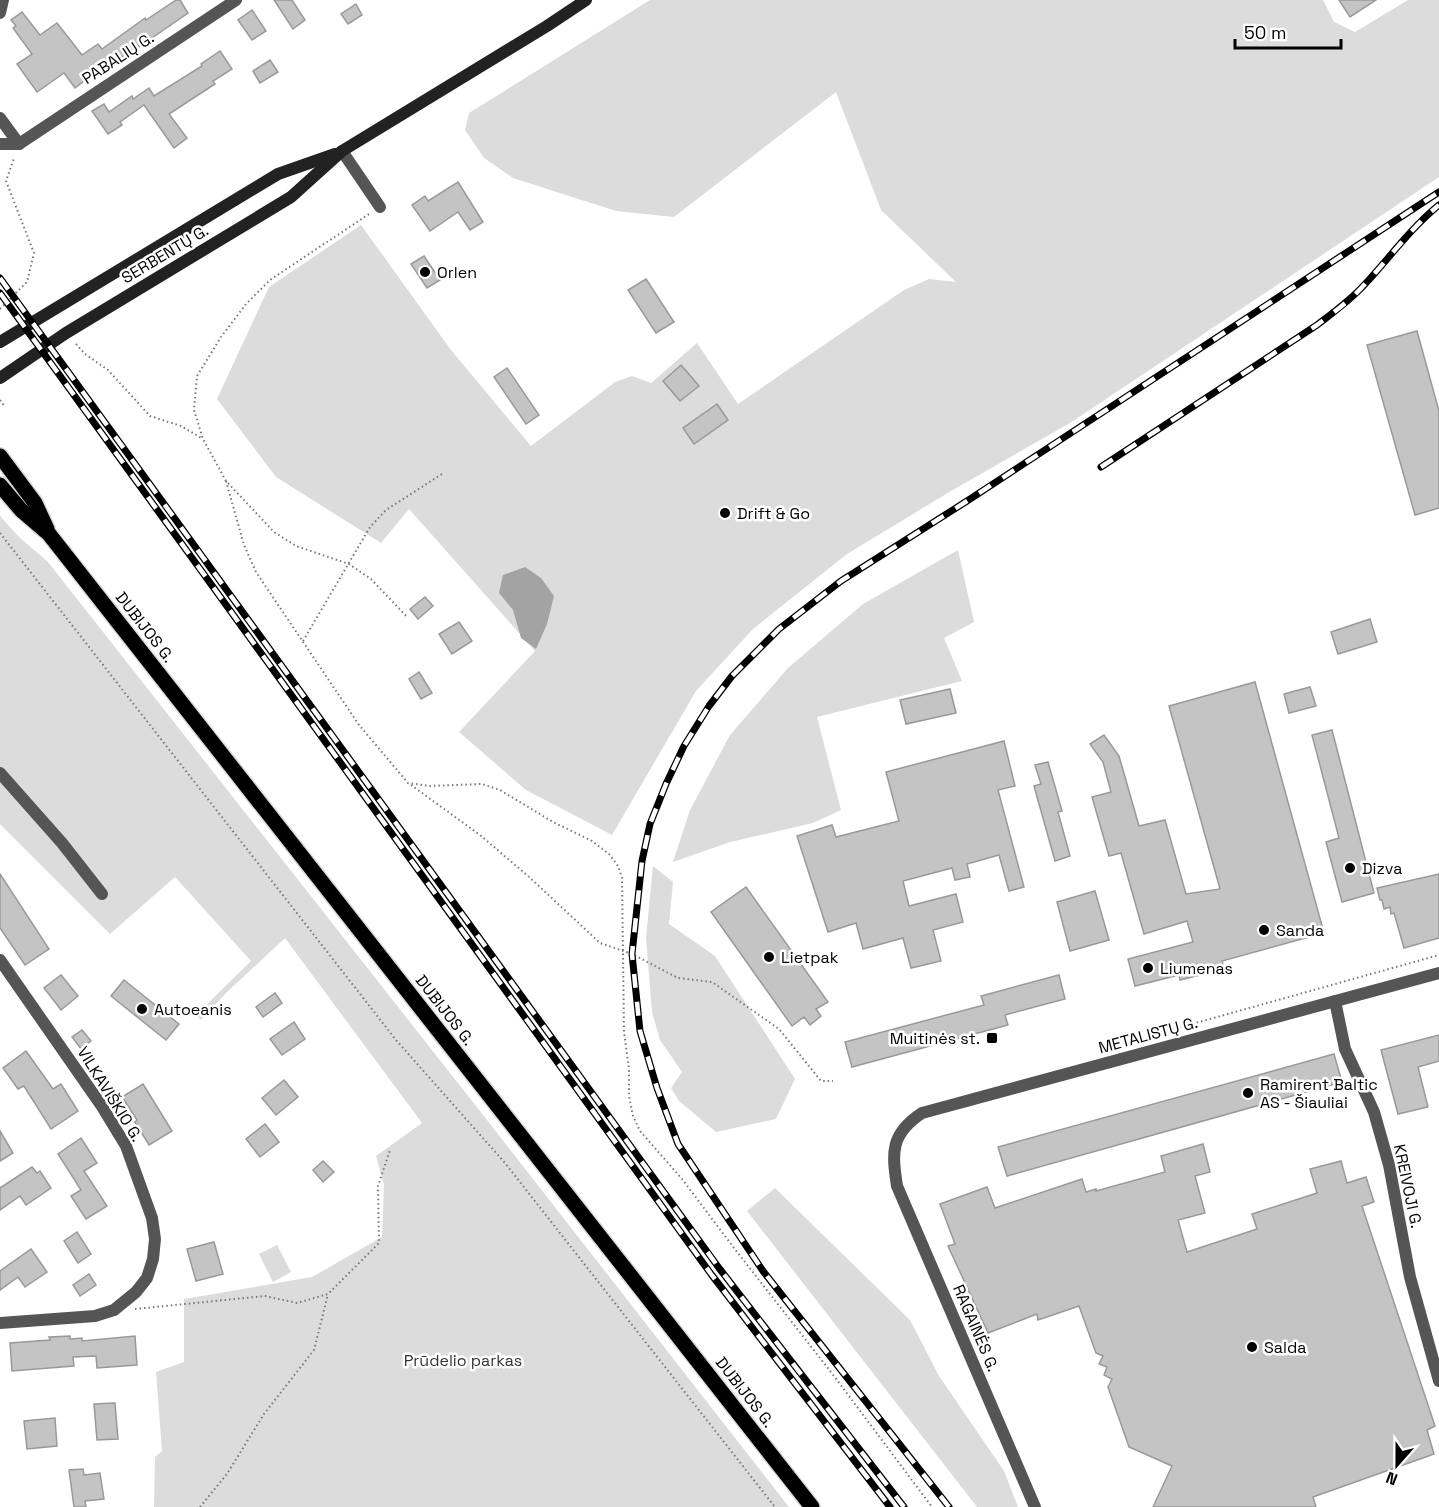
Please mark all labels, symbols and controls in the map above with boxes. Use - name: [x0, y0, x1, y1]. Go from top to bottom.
- scale bar: [1235, 12, 1342, 50]
- text: 50 m: [1244, 21, 1286, 44]
- street label: PABALIŲ G.: [78, 27, 158, 89]
- street label: SERBENTŲ G.: [118, 220, 212, 288]
- place label: Orlen: [437, 262, 477, 283]
- marker: Orlen: [418, 265, 432, 279]
- place label: Drift & Go: [737, 503, 810, 524]
- marker: Drift & Go: [718, 506, 732, 520]
- street label: DUBIJOS G.: [111, 587, 179, 667]
- place label: Dizva: [1362, 858, 1402, 879]
- marker: Dizva: [1343, 861, 1357, 875]
- place label: Sanda: [1276, 920, 1324, 941]
- marker: Sanda: [1257, 923, 1271, 937]
- place label: Lietpak: [781, 947, 839, 968]
- marker: Lietpak: [762, 950, 776, 964]
- place label: Liumenas: [1160, 958, 1233, 979]
- marker: Liumenas: [1141, 961, 1155, 975]
- street label: DUBIJOS G.: [411, 970, 479, 1050]
- place label: Autoeanis: [154, 999, 232, 1020]
- marker: Autoeanis: [135, 1002, 149, 1016]
- street label: METALISTŲ G.: [1096, 1012, 1200, 1058]
- place label: Muitinės st.: [890, 1028, 980, 1049]
- marker: Muitinės st.: [985, 1031, 999, 1045]
- street label: VILKAVIŠKIO G.: [72, 1043, 148, 1145]
- place label: Ramirent Baltic AS - Šiauliai: [1260, 1074, 1378, 1113]
- marker: Ramirent Baltic AS - Šiauliai: [1241, 1086, 1255, 1100]
- street label: KREIVOJI G.: [1389, 1142, 1427, 1230]
- street label: RAGAINĖS G.: [948, 1281, 1004, 1375]
- place label: Salda: [1264, 1337, 1306, 1358]
- marker: Salda: [1245, 1340, 1259, 1354]
- park label: Prūdelio parkas: [404, 1350, 522, 1371]
- street label: DUBIJOS G.: [711, 1352, 779, 1432]
- north arrow: [1367, 1435, 1427, 1495]
- text: N: [1383, 1467, 1401, 1490]

